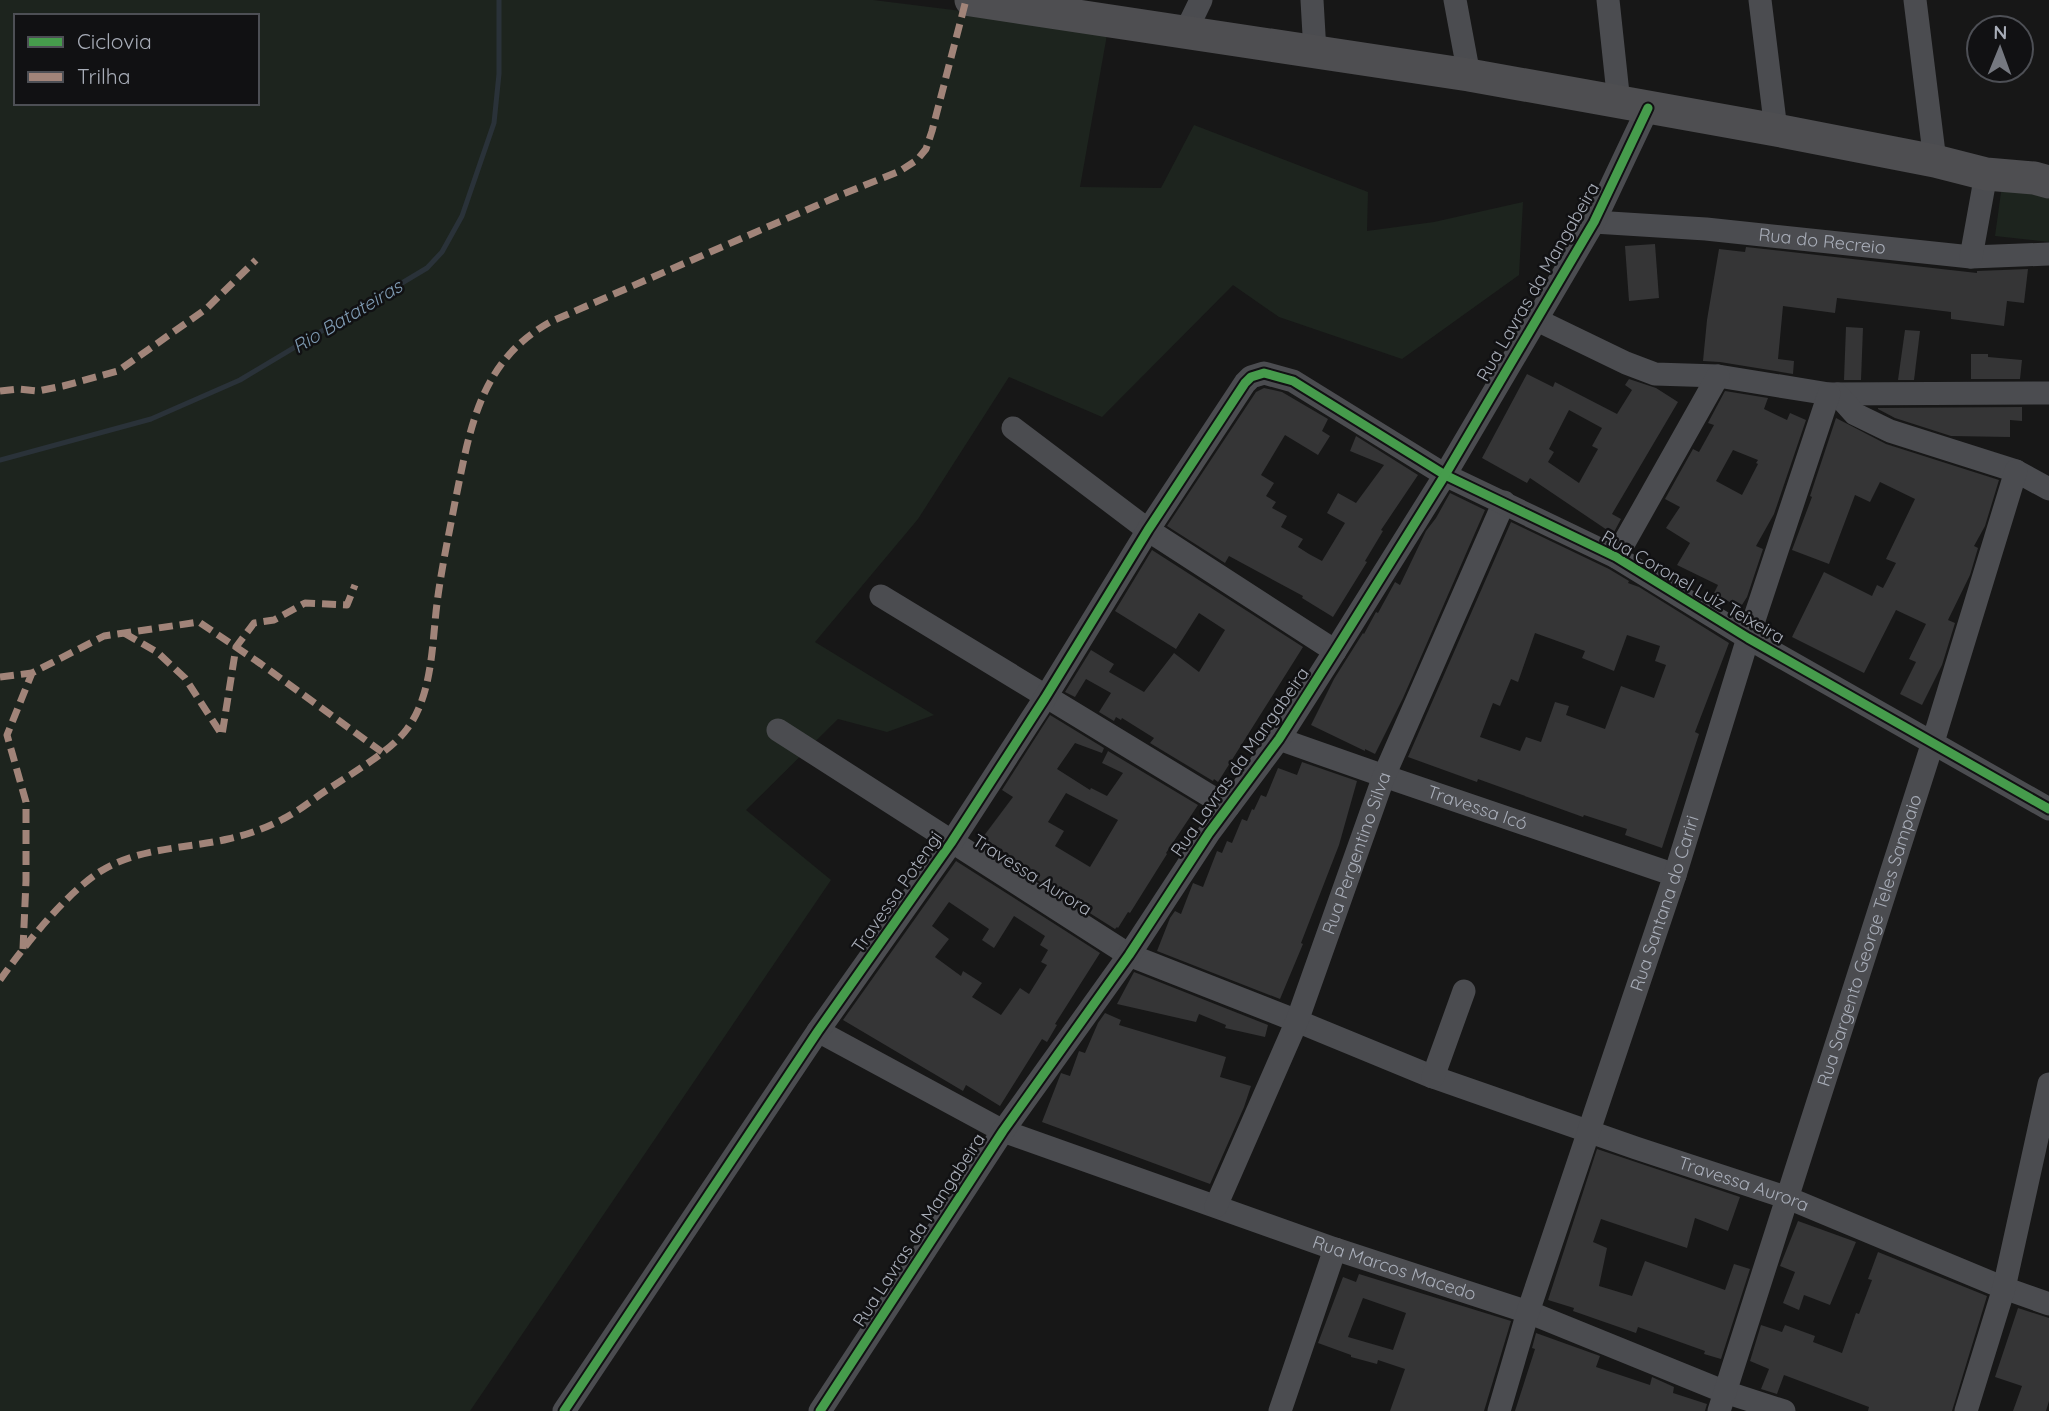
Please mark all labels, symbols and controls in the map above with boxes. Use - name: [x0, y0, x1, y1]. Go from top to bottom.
- legend: [14, 14, 259, 105]
- north arrow: [1965, 14, 2035, 84]
- text: N: [1993, 20, 2007, 44]
- text: Ciclovia: [77, 28, 152, 54]
- text: Trilha: [77, 63, 131, 89]
- street label: Rua Lavras da Mangabeira: [1471, 178, 1604, 385]
- street label: Rua do Recreio: [1758, 223, 1887, 259]
- water label: Rio Batateiras: [288, 273, 407, 358]
- street label: Rua Coronel Luiz Teixeira: [1598, 525, 1789, 648]
- street label: Rua Lavras da Mangabeira: [1165, 662, 1314, 861]
- street label: Rua Pergentino Silva: [1317, 769, 1396, 938]
- street label: Travessa Icó: [1424, 780, 1531, 835]
- street label: Rua Sargento George Teles Sampaio: [1812, 791, 1927, 1089]
- street label: Rua Santana do Cariri: [1625, 813, 1704, 994]
- street label: Travessa Potengi: [846, 827, 947, 957]
- street label: Travessa Aurora: [968, 829, 1096, 920]
- street label: Rua Lavras da Mangabeira: [847, 1129, 990, 1331]
- street label: Travessa Aurora: [1675, 1151, 1813, 1216]
- street label: Rua Marcos Macedo: [1309, 1230, 1479, 1305]

